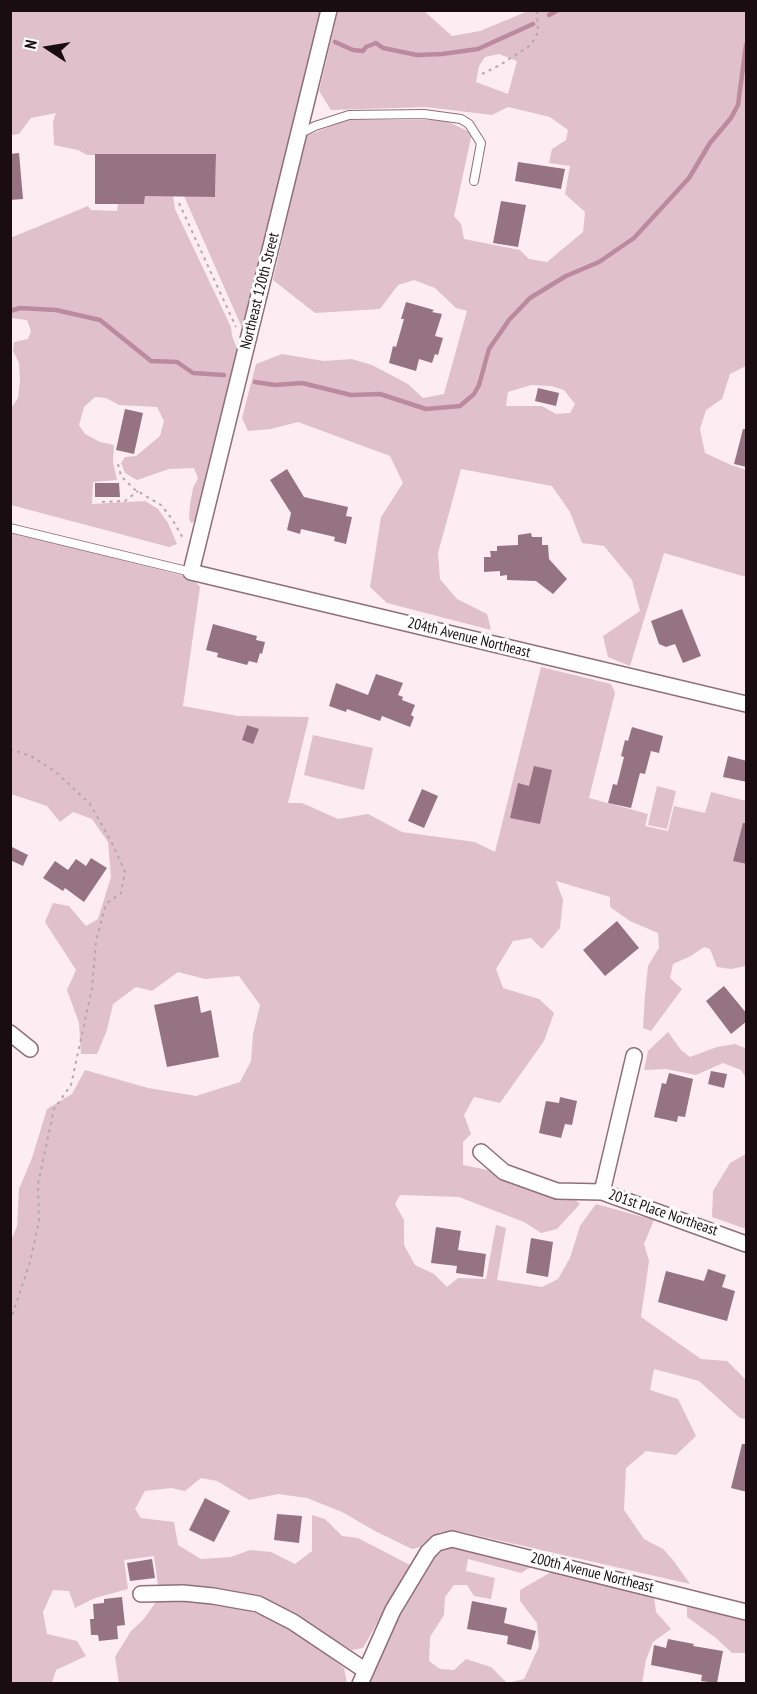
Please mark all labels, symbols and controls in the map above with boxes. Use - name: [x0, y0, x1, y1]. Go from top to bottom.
- north arrow: [18, 18, 78, 78]
- text: N: [20, 38, 41, 51]
- street label: Northeast 120th Street: [237, 231, 283, 351]
- street label: 204th Avenue Northeast: [405, 614, 533, 662]
- street label: 201st Place Northeast: [606, 1186, 720, 1240]
- street label: 200th Avenue Northeast: [528, 1549, 656, 1597]

